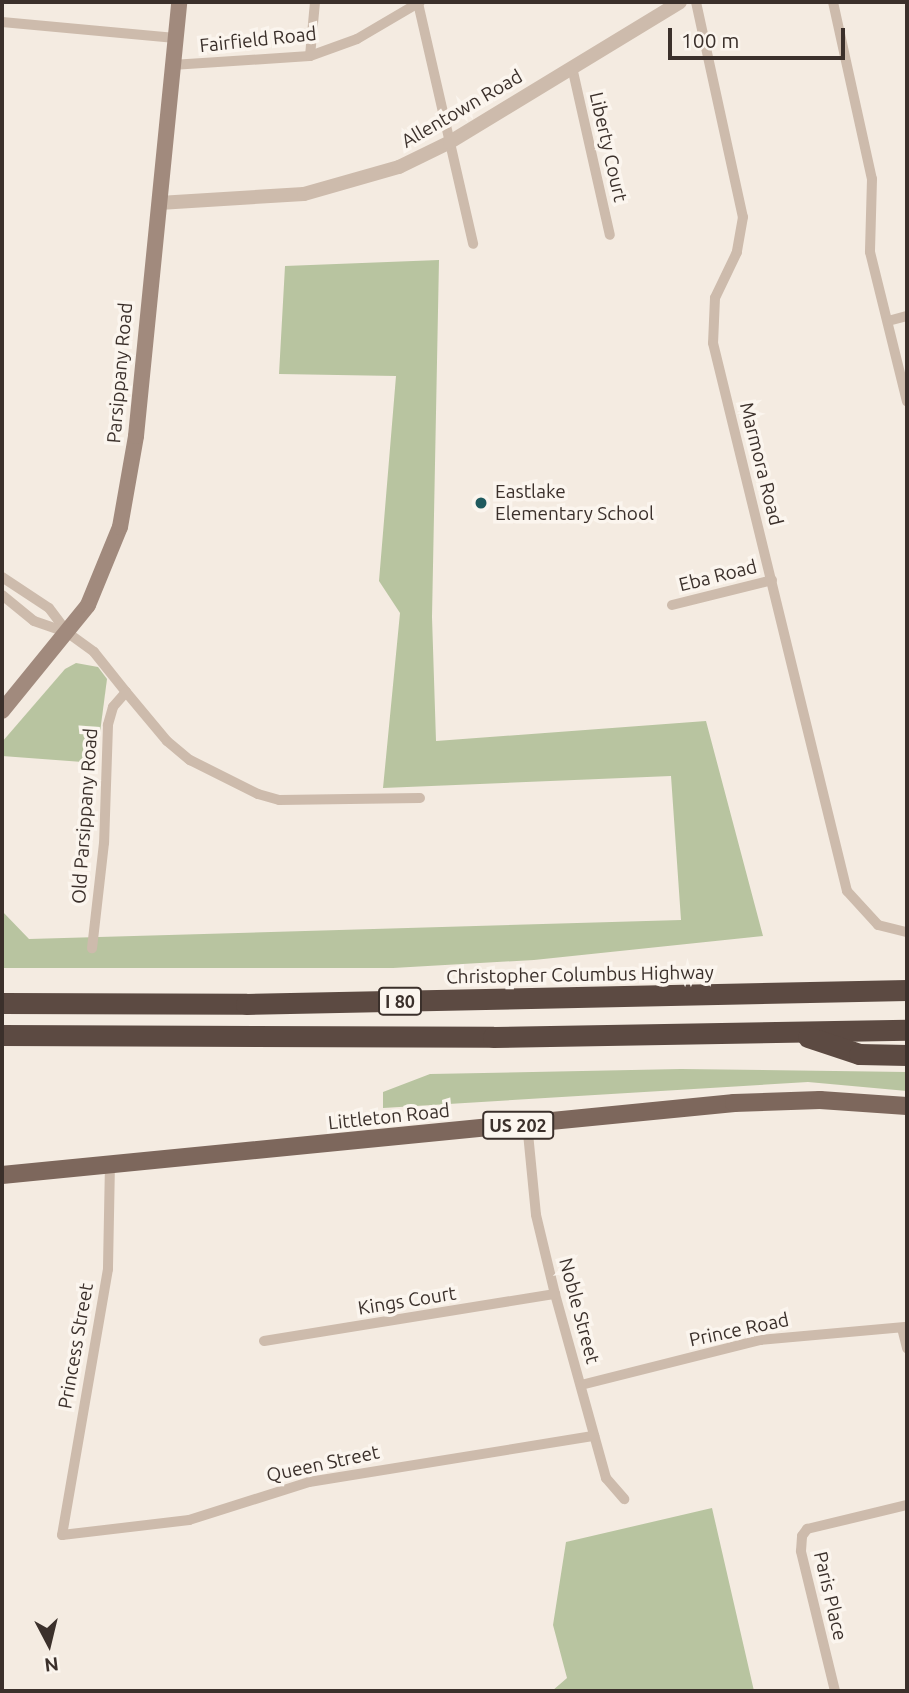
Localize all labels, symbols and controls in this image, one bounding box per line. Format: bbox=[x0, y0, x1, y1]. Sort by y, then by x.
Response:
scale bar bbox=[671, 14, 848, 58]
street label: Fairfield Road bbox=[198, 23, 318, 57]
text: 100 m bbox=[681, 28, 739, 52]
street label: Allentown Road bbox=[397, 65, 527, 153]
street label: Liberty Court bbox=[584, 90, 632, 204]
street label: Parsippany Road bbox=[102, 302, 138, 444]
street label: Marmora Road bbox=[735, 400, 787, 528]
place label: Eastlake Elementary School bbox=[495, 481, 654, 525]
marker: Eastlake Elementary School bbox=[473, 495, 489, 511]
street label: Eba Road bbox=[677, 555, 759, 597]
street label: Old Parsippany Road bbox=[67, 727, 103, 905]
street label: Christopher Columbus Highway bbox=[446, 961, 714, 989]
road number: I 80 bbox=[377, 986, 423, 1016]
street label: Littleton Road bbox=[327, 1099, 451, 1135]
road number: US 202 bbox=[481, 1110, 555, 1140]
street label: Noble Street bbox=[554, 1256, 604, 1366]
street label: Princess Street bbox=[54, 1281, 98, 1411]
street label: Kings Court bbox=[356, 1282, 458, 1320]
street label: Prince Road bbox=[687, 1308, 791, 1352]
street label: Queen Street bbox=[264, 1441, 382, 1487]
street label: Paris Place bbox=[809, 1549, 851, 1643]
north arrow bbox=[14, 1609, 84, 1679]
text: N bbox=[43, 1653, 60, 1677]

